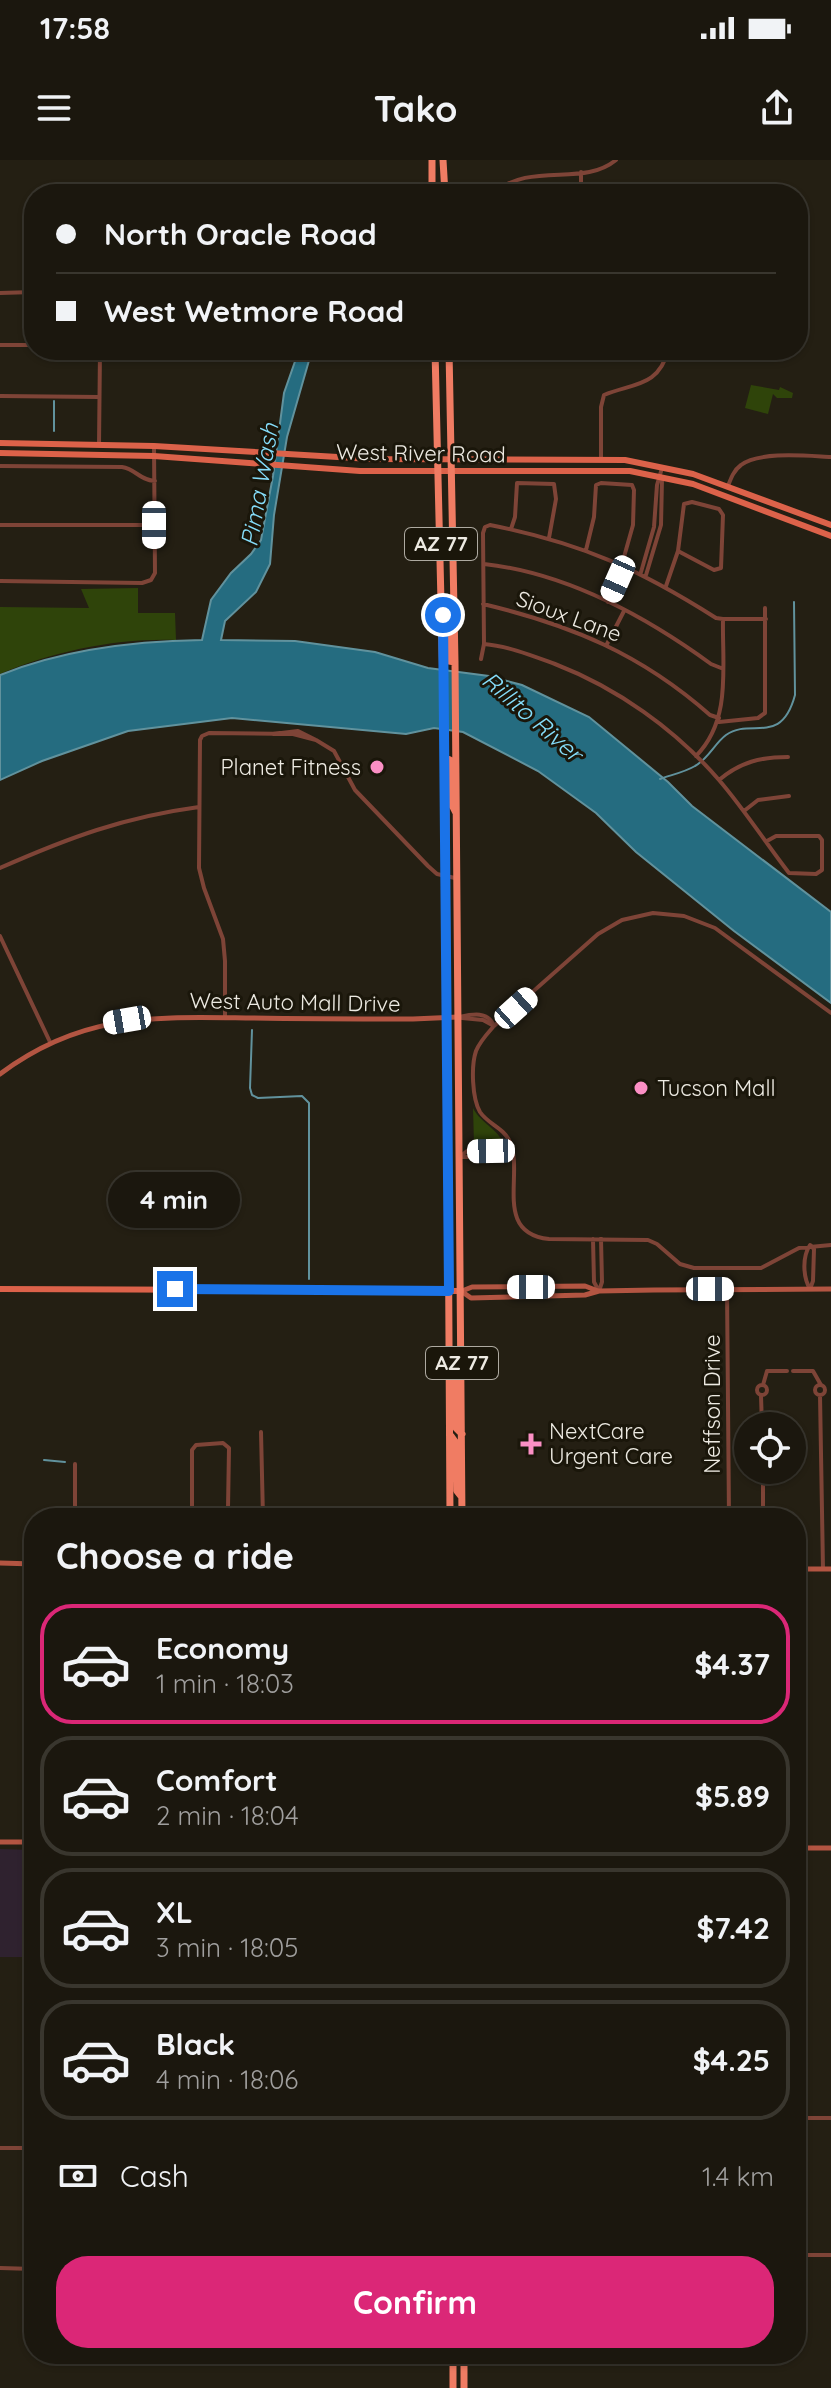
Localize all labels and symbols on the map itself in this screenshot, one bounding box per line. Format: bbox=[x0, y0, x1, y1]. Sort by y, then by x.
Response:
water label: Pima Wash bbox=[233, 420, 285, 549]
street label: West River Road bbox=[336, 438, 506, 468]
car bbox=[142, 501, 166, 549]
road number: AZ 77 bbox=[405, 528, 477, 560]
car bbox=[597, 552, 639, 606]
street label: Sioux Lane bbox=[513, 584, 625, 648]
route start bbox=[425, 597, 461, 633]
water label: Rillito River bbox=[476, 665, 591, 770]
place label: Planet Fitness bbox=[220, 753, 361, 781]
marker: Planet Fitness bbox=[368, 758, 386, 776]
car bbox=[490, 983, 542, 1033]
street label: West Auto Mall Drive bbox=[189, 986, 401, 1018]
car bbox=[101, 1004, 153, 1036]
place label: Tucson Mall bbox=[657, 1074, 776, 1102]
marker: Tucson Mall bbox=[632, 1079, 650, 1097]
car bbox=[467, 1139, 515, 1163]
callout: 4 min bbox=[109, 1173, 241, 1229]
route end bbox=[157, 1271, 193, 1307]
car bbox=[507, 1275, 555, 1299]
car bbox=[686, 1277, 734, 1301]
street label: Neffson Drive bbox=[698, 1334, 726, 1474]
road number: AZ 77 bbox=[426, 1347, 498, 1379]
place label: NextCare Urgent Care bbox=[549, 1417, 673, 1470]
marker: NextCare Urgent Care bbox=[520, 1433, 542, 1455]

